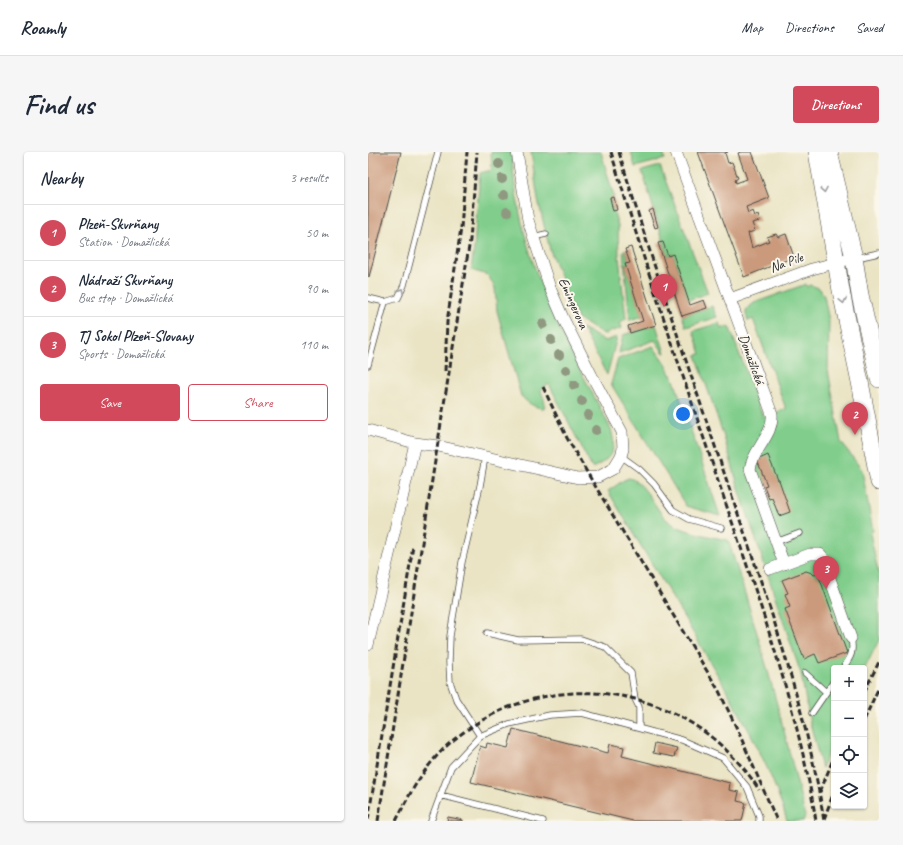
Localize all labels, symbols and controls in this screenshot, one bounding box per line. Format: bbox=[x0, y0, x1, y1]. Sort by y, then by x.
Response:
text: Roamly bbox=[20, 16, 66, 40]
text: Map bbox=[742, 19, 763, 36]
text: Directions bbox=[785, 19, 834, 36]
text: Saved bbox=[856, 19, 883, 36]
button: Directions bbox=[793, 86, 879, 123]
text: Find us bbox=[24, 87, 94, 122]
text: Nearby bbox=[40, 168, 83, 189]
text: 3 results bbox=[290, 170, 328, 186]
one-way arrow bbox=[819, 187, 827, 194]
text: Plzeň-Skvrňany bbox=[78, 215, 158, 234]
text: 1 bbox=[50, 225, 56, 241]
text: 50 m bbox=[306, 225, 328, 241]
text: Station · Domažlická bbox=[78, 234, 169, 250]
street label: Na Pile bbox=[767, 248, 806, 276]
text: Nádraží Skvrňany bbox=[78, 271, 172, 290]
pin: 1 bbox=[651, 274, 677, 307]
street label: Emingerova bbox=[555, 275, 593, 332]
text: 2 bbox=[50, 281, 56, 297]
text: 90 m bbox=[306, 281, 328, 297]
one-way arrow bbox=[397, 288, 404, 295]
text: Bus stop · Domažlická bbox=[78, 290, 173, 306]
one-way arrow bbox=[838, 298, 847, 304]
text: TJ Sokol Plzeň-Slovany bbox=[78, 327, 193, 346]
street label: Domažlická bbox=[735, 332, 769, 388]
text: 3 bbox=[50, 337, 56, 353]
text: 110 m bbox=[300, 337, 328, 353]
text: Sports · Domažlická bbox=[78, 346, 164, 362]
button: Save bbox=[40, 384, 180, 421]
button: Share bbox=[188, 384, 328, 421]
pin: 2 bbox=[842, 402, 868, 435]
your location bbox=[673, 404, 693, 424]
pin: 3 bbox=[813, 556, 839, 589]
map controls bbox=[831, 665, 867, 809]
button: + bbox=[831, 665, 867, 701]
button: − bbox=[831, 701, 867, 737]
button: locate bbox=[831, 737, 867, 773]
button: layers bbox=[831, 773, 867, 809]

